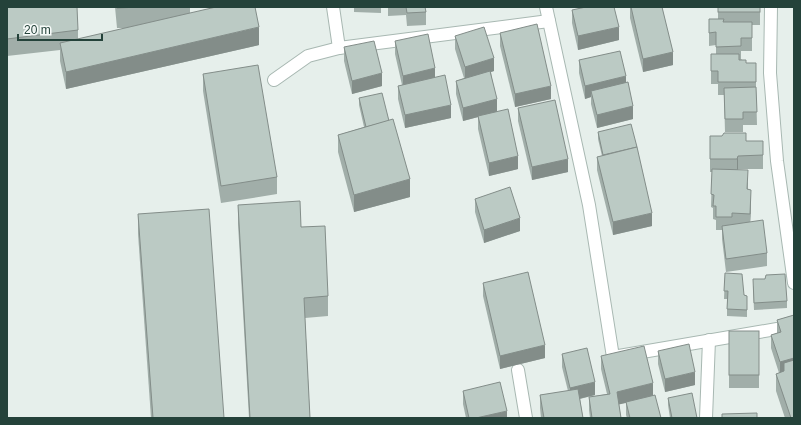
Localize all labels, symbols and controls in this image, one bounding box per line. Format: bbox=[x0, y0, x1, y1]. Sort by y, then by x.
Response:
scale bar bbox=[18, 16, 102, 42]
text: 20 m bbox=[24, 23, 51, 37]

